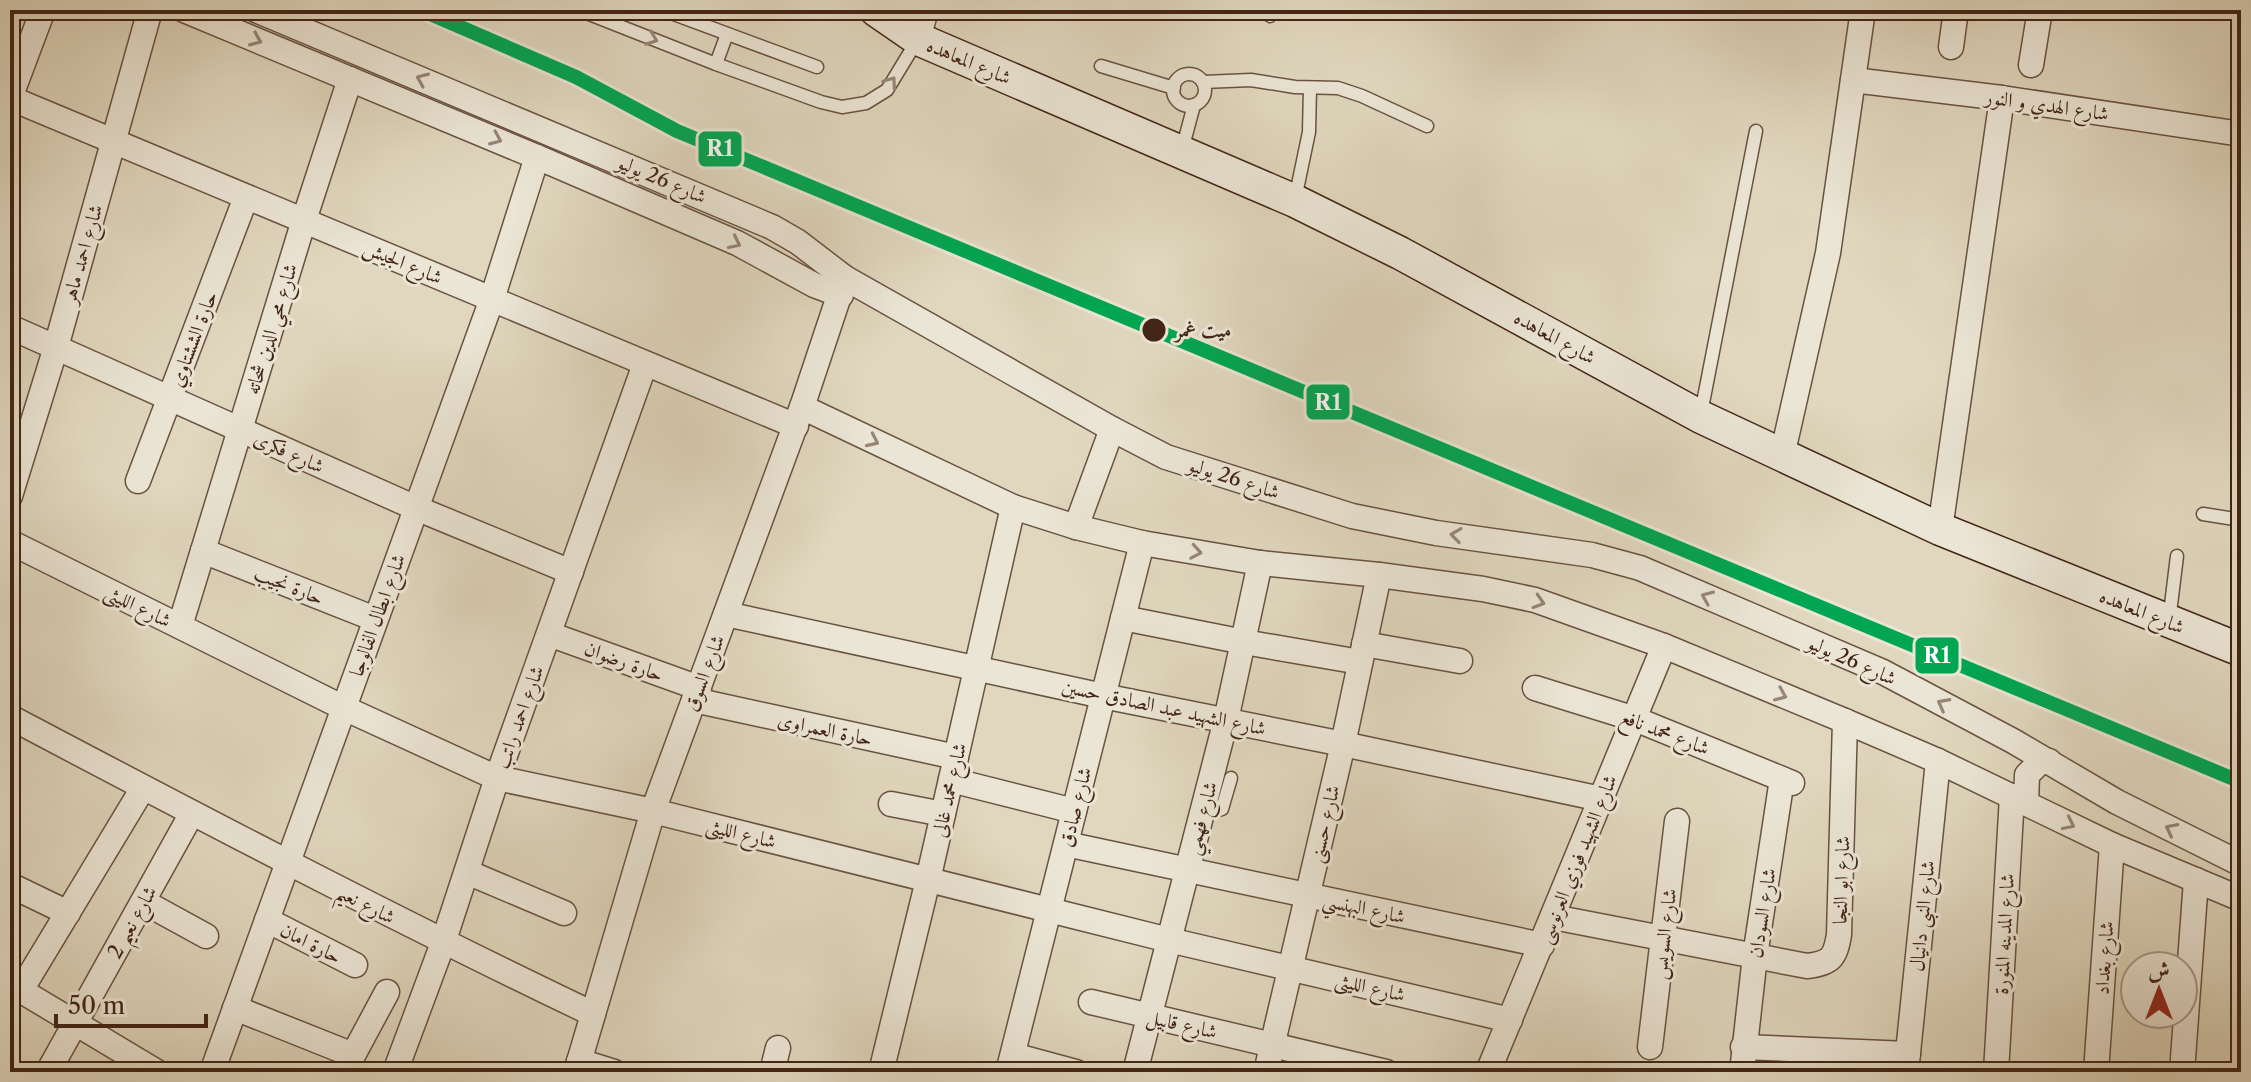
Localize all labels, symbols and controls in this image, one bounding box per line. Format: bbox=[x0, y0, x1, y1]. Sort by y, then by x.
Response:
one-way arrow bbox=[644, 29, 658, 45]
one-way arrow bbox=[248, 30, 262, 47]
street label: شارع المعاهده bbox=[921, 33, 1015, 95]
one-way arrow bbox=[415, 73, 430, 89]
one-way arrow bbox=[881, 76, 896, 90]
street label: شارع الهدي و النور bbox=[1981, 84, 2110, 131]
one-way arrow bbox=[488, 130, 502, 146]
line badge: R1 bbox=[697, 130, 743, 168]
text: R1 bbox=[706, 135, 734, 162]
street label: شارع 26 يوليو bbox=[610, 149, 710, 214]
street label: شارع احمد ماهر bbox=[56, 202, 113, 310]
one-way arrow bbox=[726, 233, 741, 248]
street label: شارع الجيش bbox=[358, 235, 446, 295]
street label: شارع محي الدين شحاته bbox=[240, 261, 309, 399]
street label: حارة الششتاوي bbox=[164, 288, 226, 392]
street label: شارع المعاهده bbox=[1507, 305, 1600, 374]
marker: ميت غمر bbox=[1140, 316, 1168, 344]
place label: ميت غمر bbox=[1173, 318, 1231, 343]
line badge: R1 bbox=[1305, 383, 1351, 421]
text: R1 bbox=[1314, 389, 1342, 416]
street label: شارع فكرى bbox=[248, 426, 328, 484]
one-way arrow bbox=[865, 431, 879, 447]
street label: شارع 26 يوليو bbox=[1182, 451, 1283, 510]
one-way arrow bbox=[1449, 527, 1463, 544]
one-way arrow bbox=[1190, 542, 1203, 559]
street label: شارع ابطال الفالوجا bbox=[344, 551, 416, 681]
street label: حارة نجيب bbox=[250, 560, 327, 612]
street label: شارع الليثى bbox=[98, 580, 175, 638]
street label: شارع المعاهده bbox=[2094, 583, 2188, 644]
one-way arrow bbox=[1701, 590, 1715, 606]
one-way arrow bbox=[1531, 593, 1545, 609]
street label: شارع 26 يوليو bbox=[1800, 629, 1900, 696]
street label: شارع السوق bbox=[678, 631, 735, 717]
street label: حارة رضوان bbox=[581, 636, 667, 687]
line badge: R1 bbox=[1914, 636, 1960, 675]
text: R1 bbox=[1923, 642, 1951, 669]
street label: شارع احمد راتب bbox=[489, 662, 554, 774]
street label: شارع الشهيد عبد الصادق حسين bbox=[1058, 674, 1268, 746]
one-way arrow bbox=[1773, 685, 1787, 701]
one-way arrow bbox=[1937, 699, 1952, 714]
street label: شارع محمد نافع bbox=[1615, 704, 1713, 766]
street label: حارة العمراوى bbox=[775, 707, 875, 752]
street label: شارع محمد غالى bbox=[926, 740, 977, 841]
street label: شارع صادق bbox=[1054, 765, 1102, 851]
street label: شارع الشهيد فوزي العرنوسى bbox=[1532, 771, 1627, 949]
street label: شارع فهمي bbox=[1180, 779, 1229, 859]
street label: شارع حسنى bbox=[1303, 783, 1350, 867]
street label: شارع الليثى bbox=[702, 813, 779, 859]
one-way arrow bbox=[2061, 814, 2076, 830]
one-way arrow bbox=[2165, 824, 2180, 839]
street label: شارع ابو النجا bbox=[1827, 835, 1861, 925]
street label: شارع النبى دانيال bbox=[1904, 859, 1946, 973]
street label: شارع السودان bbox=[1743, 866, 1787, 961]
street label: شارع المدينه المنورة bbox=[1989, 873, 2025, 996]
street label: شارع نعيم bbox=[329, 879, 399, 936]
street label: شارع نعيم 2 bbox=[102, 882, 169, 966]
street label: شارع السويس bbox=[1647, 887, 1687, 982]
street label: شارع البهنسي bbox=[1319, 888, 1408, 935]
street label: حارة امان bbox=[276, 917, 346, 969]
street label: شارع بغداد bbox=[2089, 920, 2125, 996]
north arrow bbox=[2119, 950, 2199, 1030]
text: ش bbox=[2148, 957, 2170, 984]
street label: شارع الليثى bbox=[1331, 967, 1407, 1013]
scale bar bbox=[56, 978, 206, 1028]
text: 50 m bbox=[68, 991, 125, 1020]
street label: شارع قابيل bbox=[1143, 1004, 1220, 1050]

